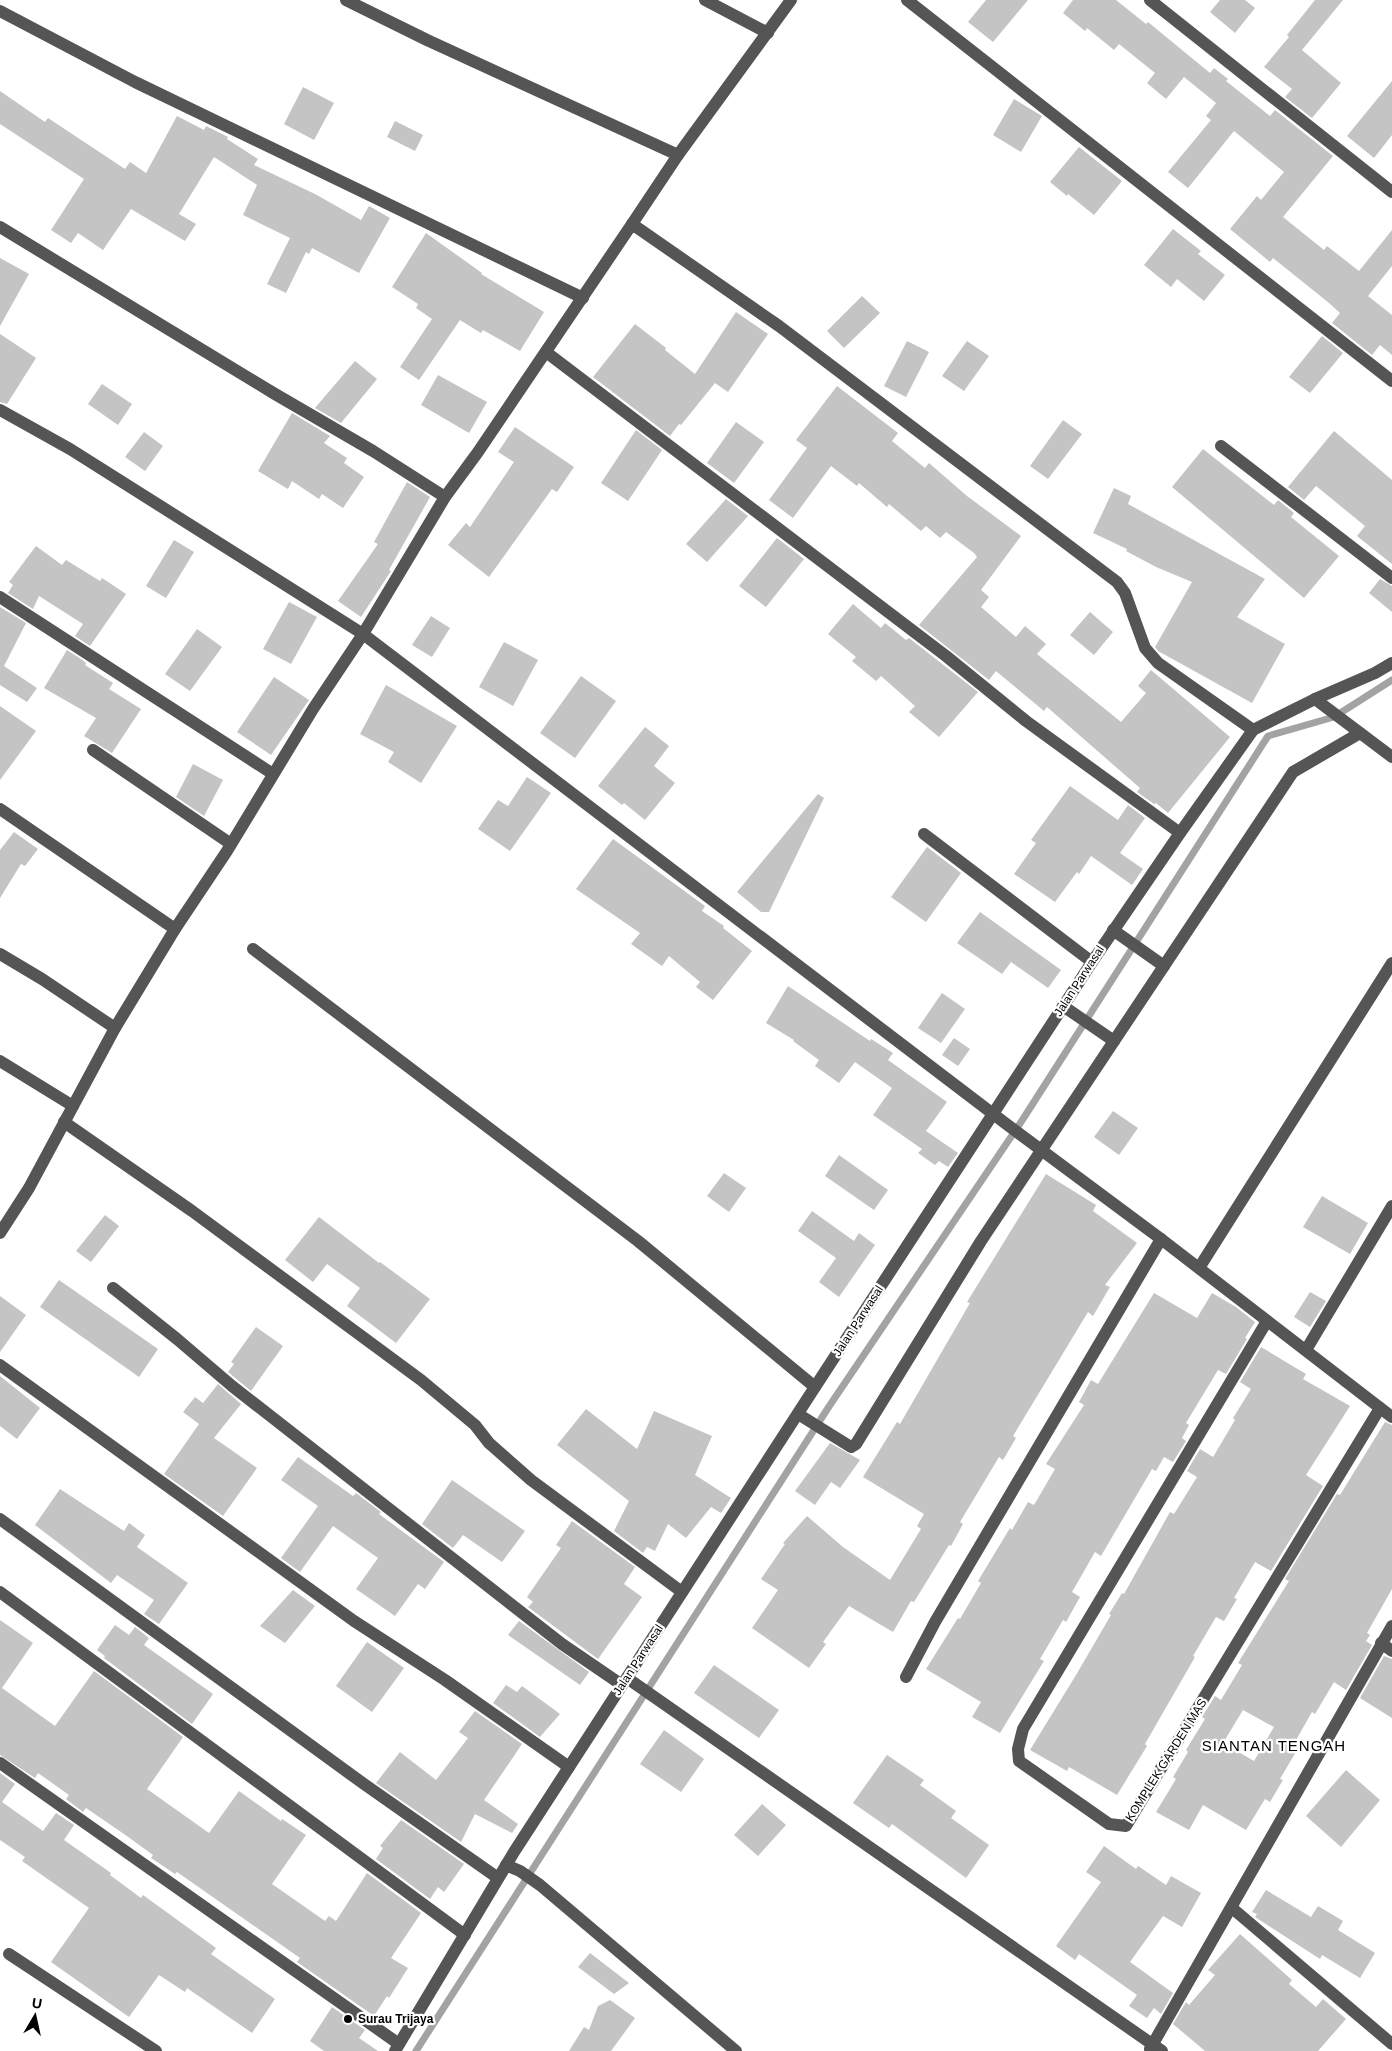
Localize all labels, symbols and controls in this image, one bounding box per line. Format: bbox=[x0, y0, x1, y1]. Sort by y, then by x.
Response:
street label: Jalan Parwasal bbox=[1051, 943, 1107, 1019]
street label: Jalan Parwasal bbox=[830, 1283, 886, 1359]
street label: Jalan Parwasal bbox=[610, 1622, 666, 1698]
street label: KOMPLEK GARDEN MAS bbox=[1122, 1696, 1210, 1824]
district label: SIANTAN TENGAH bbox=[1202, 1737, 1346, 1754]
north arrow bbox=[10, 1991, 60, 2041]
text: U bbox=[31, 1994, 43, 2012]
place label: Surau Trijaya bbox=[358, 2012, 434, 2026]
marker: Surau Trijaya bbox=[342, 2013, 354, 2025]

